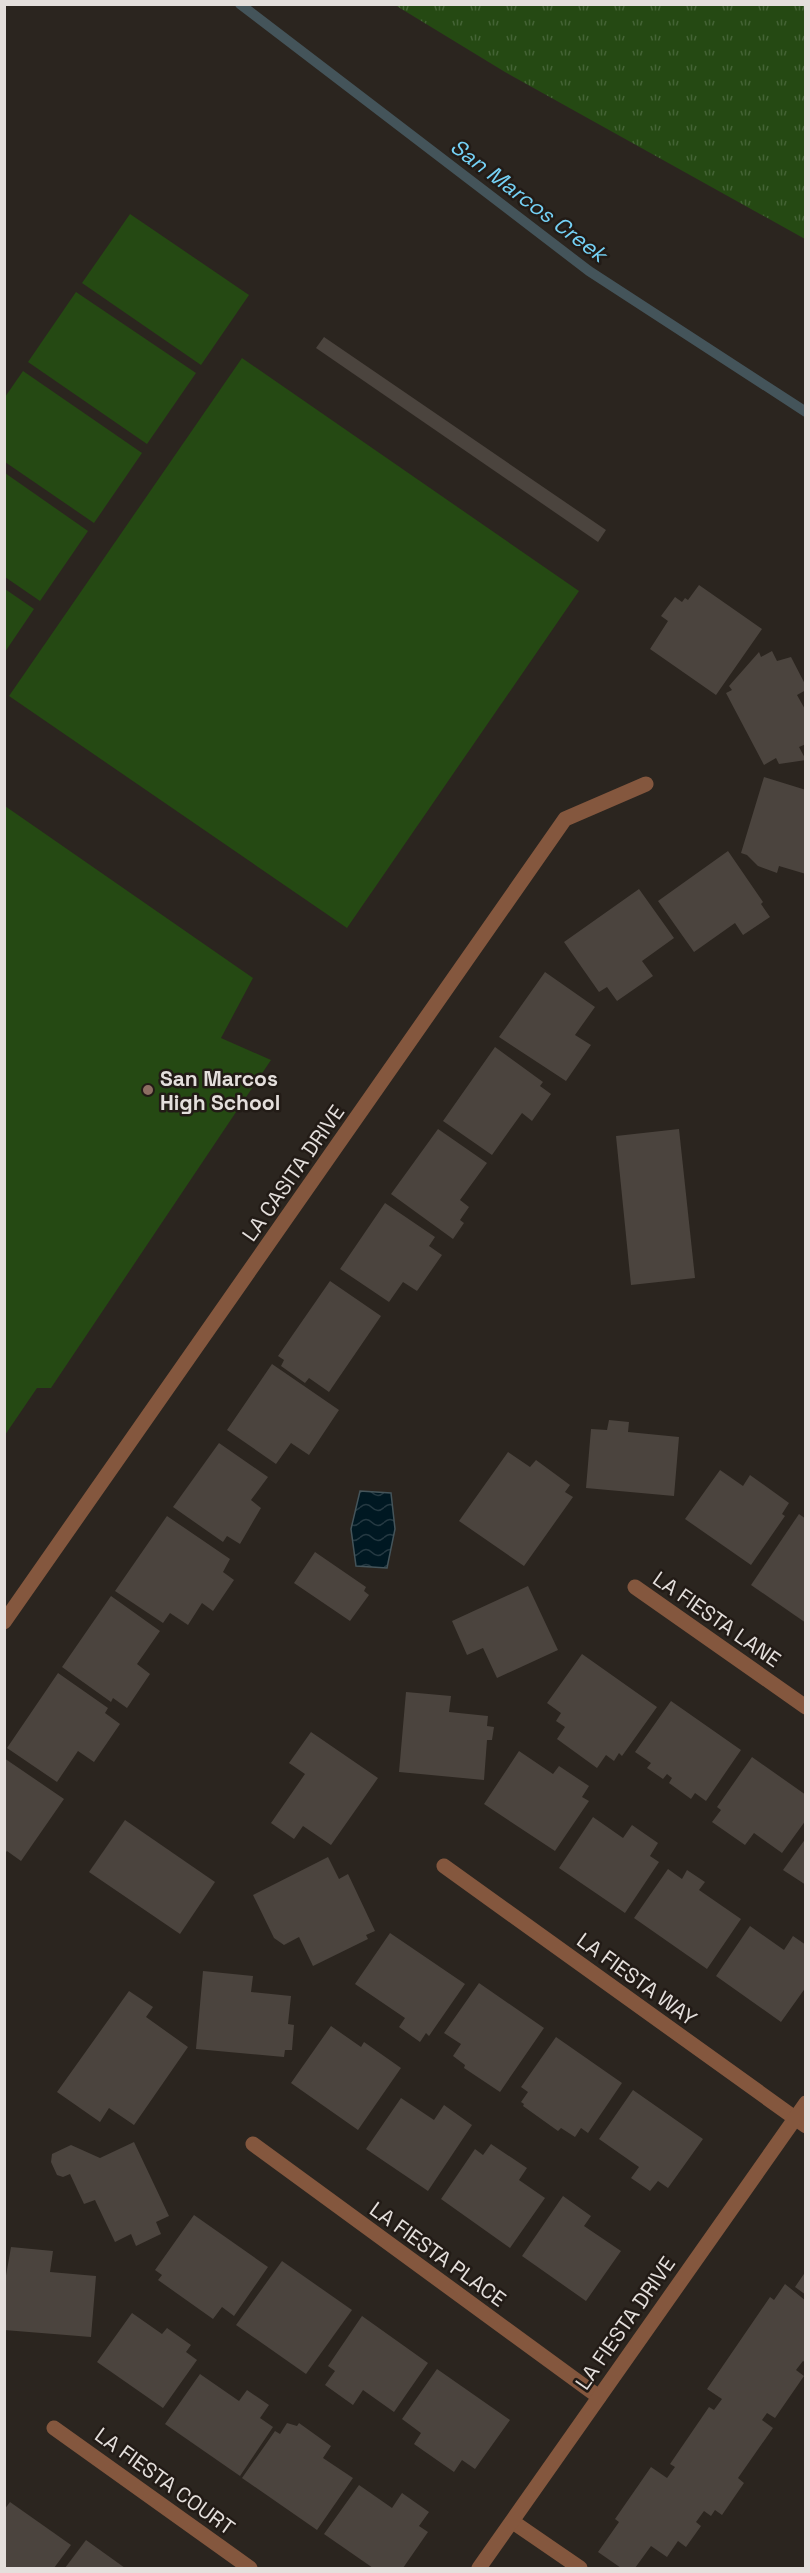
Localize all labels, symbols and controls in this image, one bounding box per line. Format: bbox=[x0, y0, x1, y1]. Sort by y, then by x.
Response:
water label: San Marcos Creek bbox=[445, 132, 615, 269]
place label: San Marcos High School bbox=[160, 1065, 280, 1116]
marker: San Marcos High School bbox=[141, 1083, 155, 1097]
street label: LA CASITA DRIVE bbox=[236, 1099, 350, 1247]
street label: LA FIESTA LANE bbox=[648, 1565, 786, 1673]
street label: LA FIESTA WAY bbox=[572, 1926, 702, 2032]
street label: LA FIESTA PLACE bbox=[365, 2195, 511, 2313]
street label: LA FIESTA DRIVE bbox=[569, 2251, 681, 2395]
street label: LA FIESTA COURT bbox=[90, 2421, 240, 2541]

